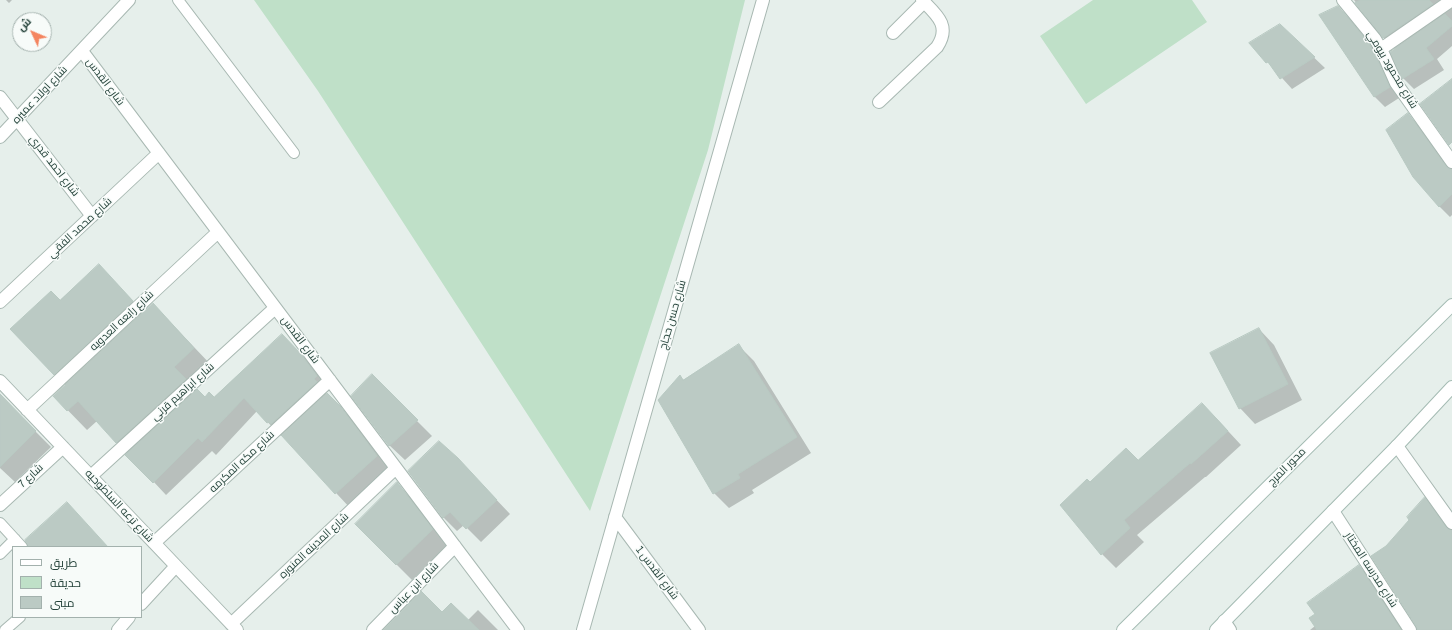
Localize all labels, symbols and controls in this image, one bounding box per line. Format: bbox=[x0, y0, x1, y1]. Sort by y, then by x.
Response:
north arrow bbox=[12, 12, 52, 52]
text: ش bbox=[14, 14, 34, 34]
street label: شارع محمود بيومي bbox=[1364, 29, 1420, 111]
street label: شارع القدس bbox=[83, 56, 127, 108]
street label: شارع اولاد عميره bbox=[10, 63, 70, 127]
street label: شارع احمد قدري bbox=[26, 133, 82, 199]
street label: شارع محمد الفقي bbox=[45, 195, 115, 261]
street label: شارع حسن حجاج bbox=[657, 279, 689, 351]
street label: شارع رابعه العدويه bbox=[87, 288, 157, 354]
street label: شارع القدس bbox=[278, 314, 322, 366]
street label: شارع ابراهيم قرني bbox=[149, 360, 217, 424]
street label: شارع مكه المكرمه bbox=[207, 428, 277, 496]
street label: محور المرج bbox=[1265, 445, 1309, 489]
street label: شارع 7 bbox=[16, 461, 46, 491]
street label: شارع ترعه السلطوحيه bbox=[82, 467, 156, 545]
street label: شارع المدينه المنوره bbox=[276, 510, 352, 582]
street label: شارع مدرسه المختار bbox=[1342, 530, 1400, 610]
street label: شارع القدس 1 bbox=[633, 544, 681, 602]
legend bbox=[12, 546, 142, 618]
text: طريق bbox=[50, 555, 77, 571]
street label: شارع ابن عباس bbox=[386, 560, 442, 616]
text: حديقة bbox=[50, 575, 81, 591]
text: مبنى bbox=[50, 595, 75, 611]

